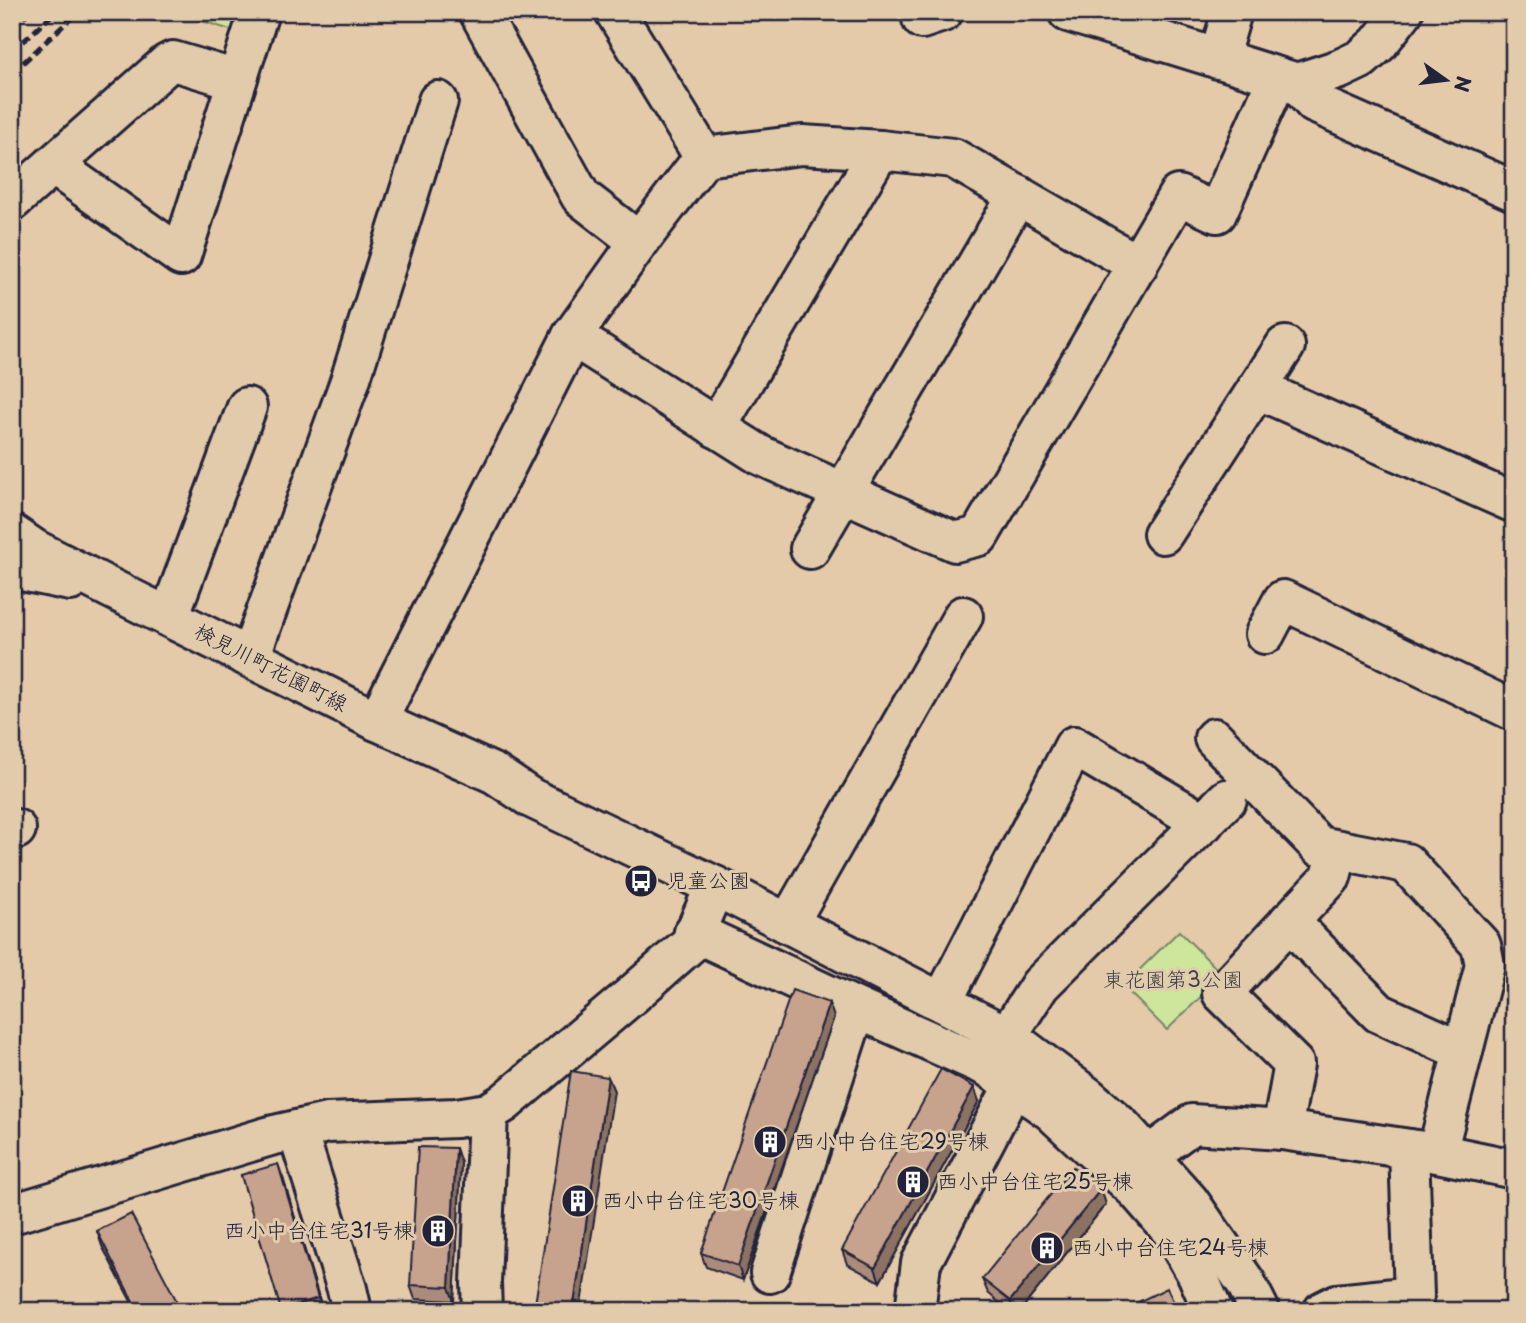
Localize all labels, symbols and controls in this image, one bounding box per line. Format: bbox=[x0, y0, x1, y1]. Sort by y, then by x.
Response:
north arrow bbox=[1410, 46, 1480, 116]
text: N bbox=[1448, 74, 1479, 95]
street label: 検見川町花園町線 bbox=[190, 614, 354, 719]
bus stop icon: 児童公園 bbox=[622, 862, 660, 900]
place label: 児童公園 bbox=[666, 863, 750, 895]
park label: 東花園第3公園 bbox=[1103, 962, 1243, 994]
building icon: 西小中台住宅29号棟 bbox=[751, 1123, 789, 1161]
place label: 西小中台住宅29号棟 bbox=[794, 1124, 989, 1156]
building icon: 西小中台住宅25号棟 bbox=[894, 1163, 932, 1201]
place label: 西小中台住宅25号棟 bbox=[937, 1164, 1133, 1196]
building icon: 西小中台住宅30号棟 bbox=[559, 1182, 597, 1220]
place label: 西小中台住宅30号棟 bbox=[602, 1183, 799, 1215]
building icon: 西小中台住宅31号棟 bbox=[419, 1212, 457, 1250]
place label: 西小中台住宅31号棟 bbox=[224, 1213, 414, 1245]
building icon: 西小中台住宅24号棟 bbox=[1028, 1229, 1066, 1267]
place label: 西小中台住宅24号棟 bbox=[1072, 1230, 1268, 1262]

